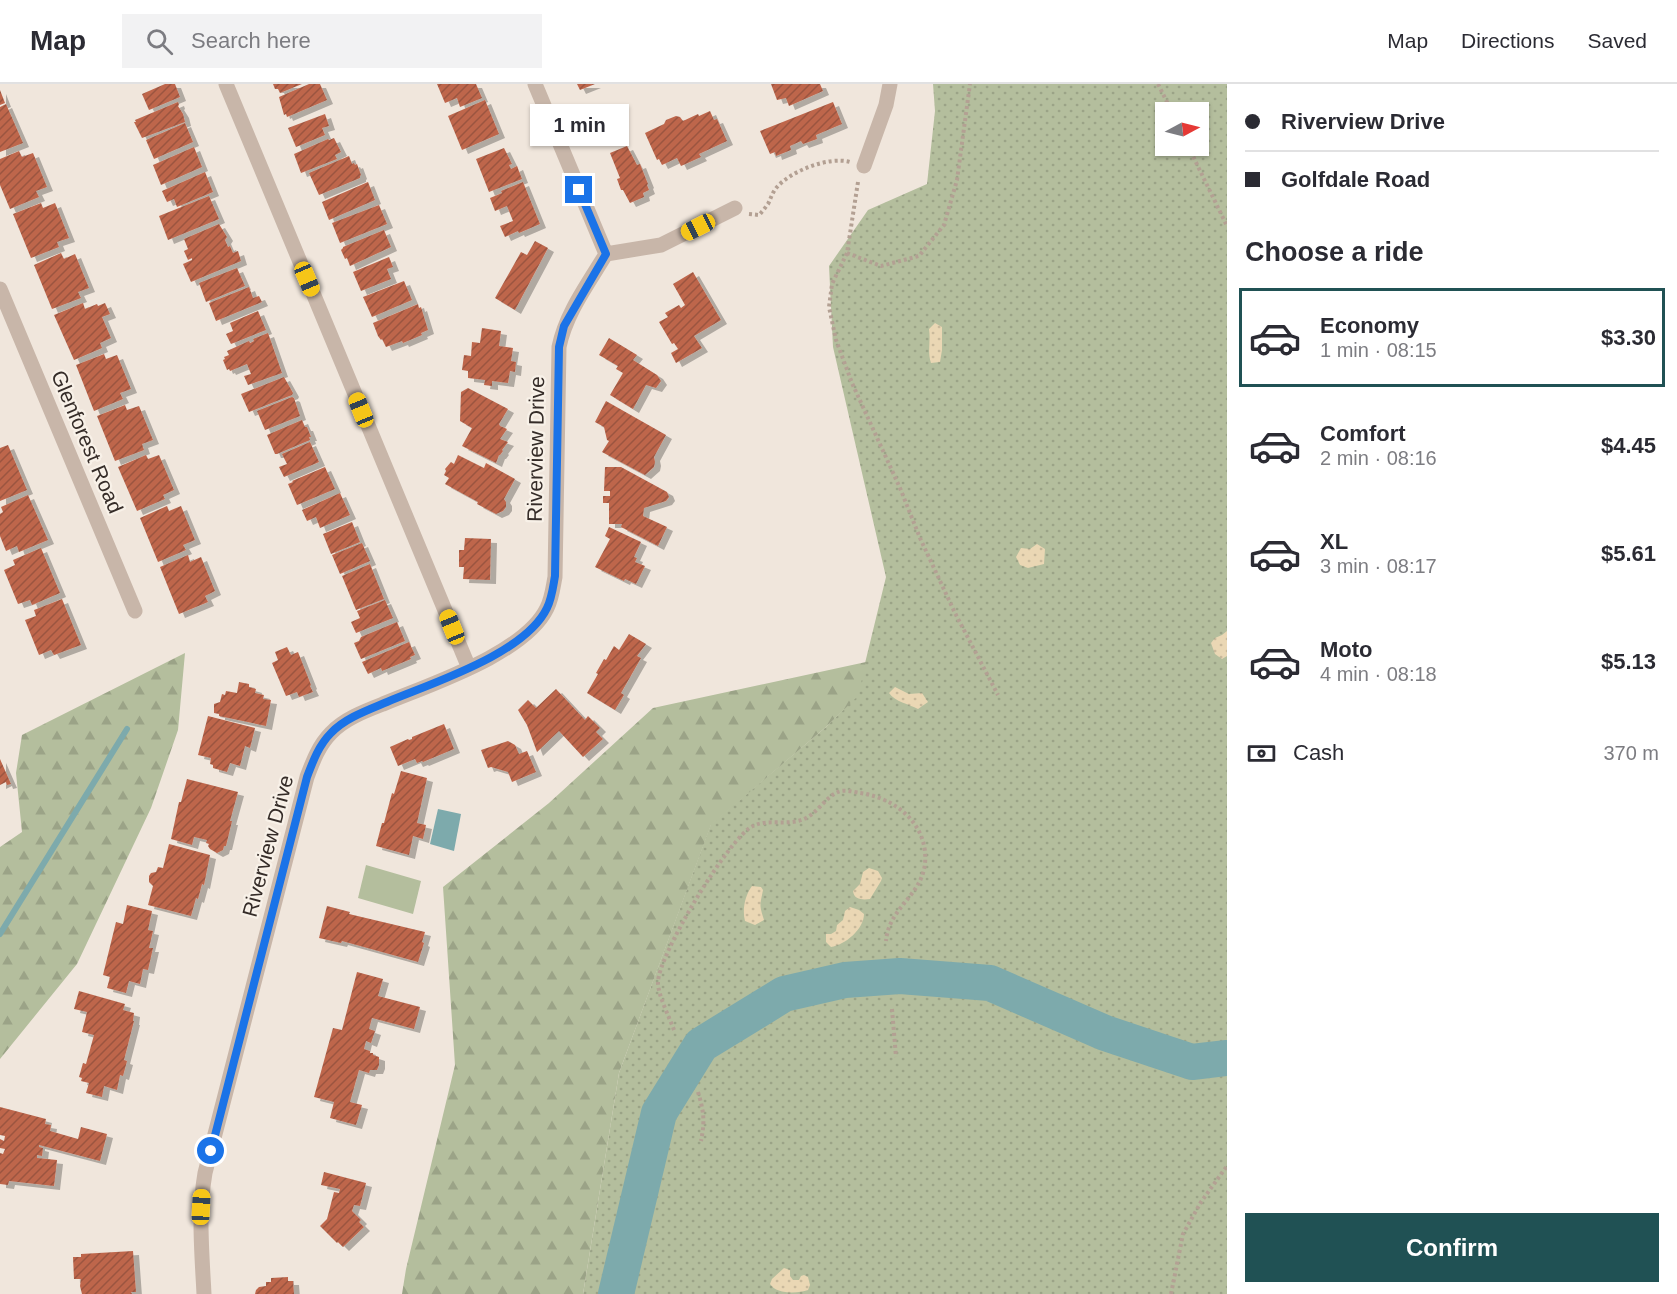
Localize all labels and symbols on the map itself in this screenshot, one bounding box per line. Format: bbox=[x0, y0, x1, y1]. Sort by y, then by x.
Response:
north arrow bbox=[1155, 102, 1209, 156]
callout: 1 min bbox=[530, 103, 628, 145]
route end bbox=[565, 176, 592, 203]
car bbox=[678, 211, 718, 243]
car bbox=[292, 259, 322, 299]
street label: Glenforest Road bbox=[47, 367, 128, 517]
street label: Riverview Drive bbox=[523, 376, 548, 522]
car bbox=[346, 390, 376, 430]
car bbox=[437, 607, 467, 647]
street label: Riverview Drive bbox=[238, 772, 298, 919]
route start bbox=[197, 1137, 224, 1164]
car bbox=[191, 1189, 211, 1225]

